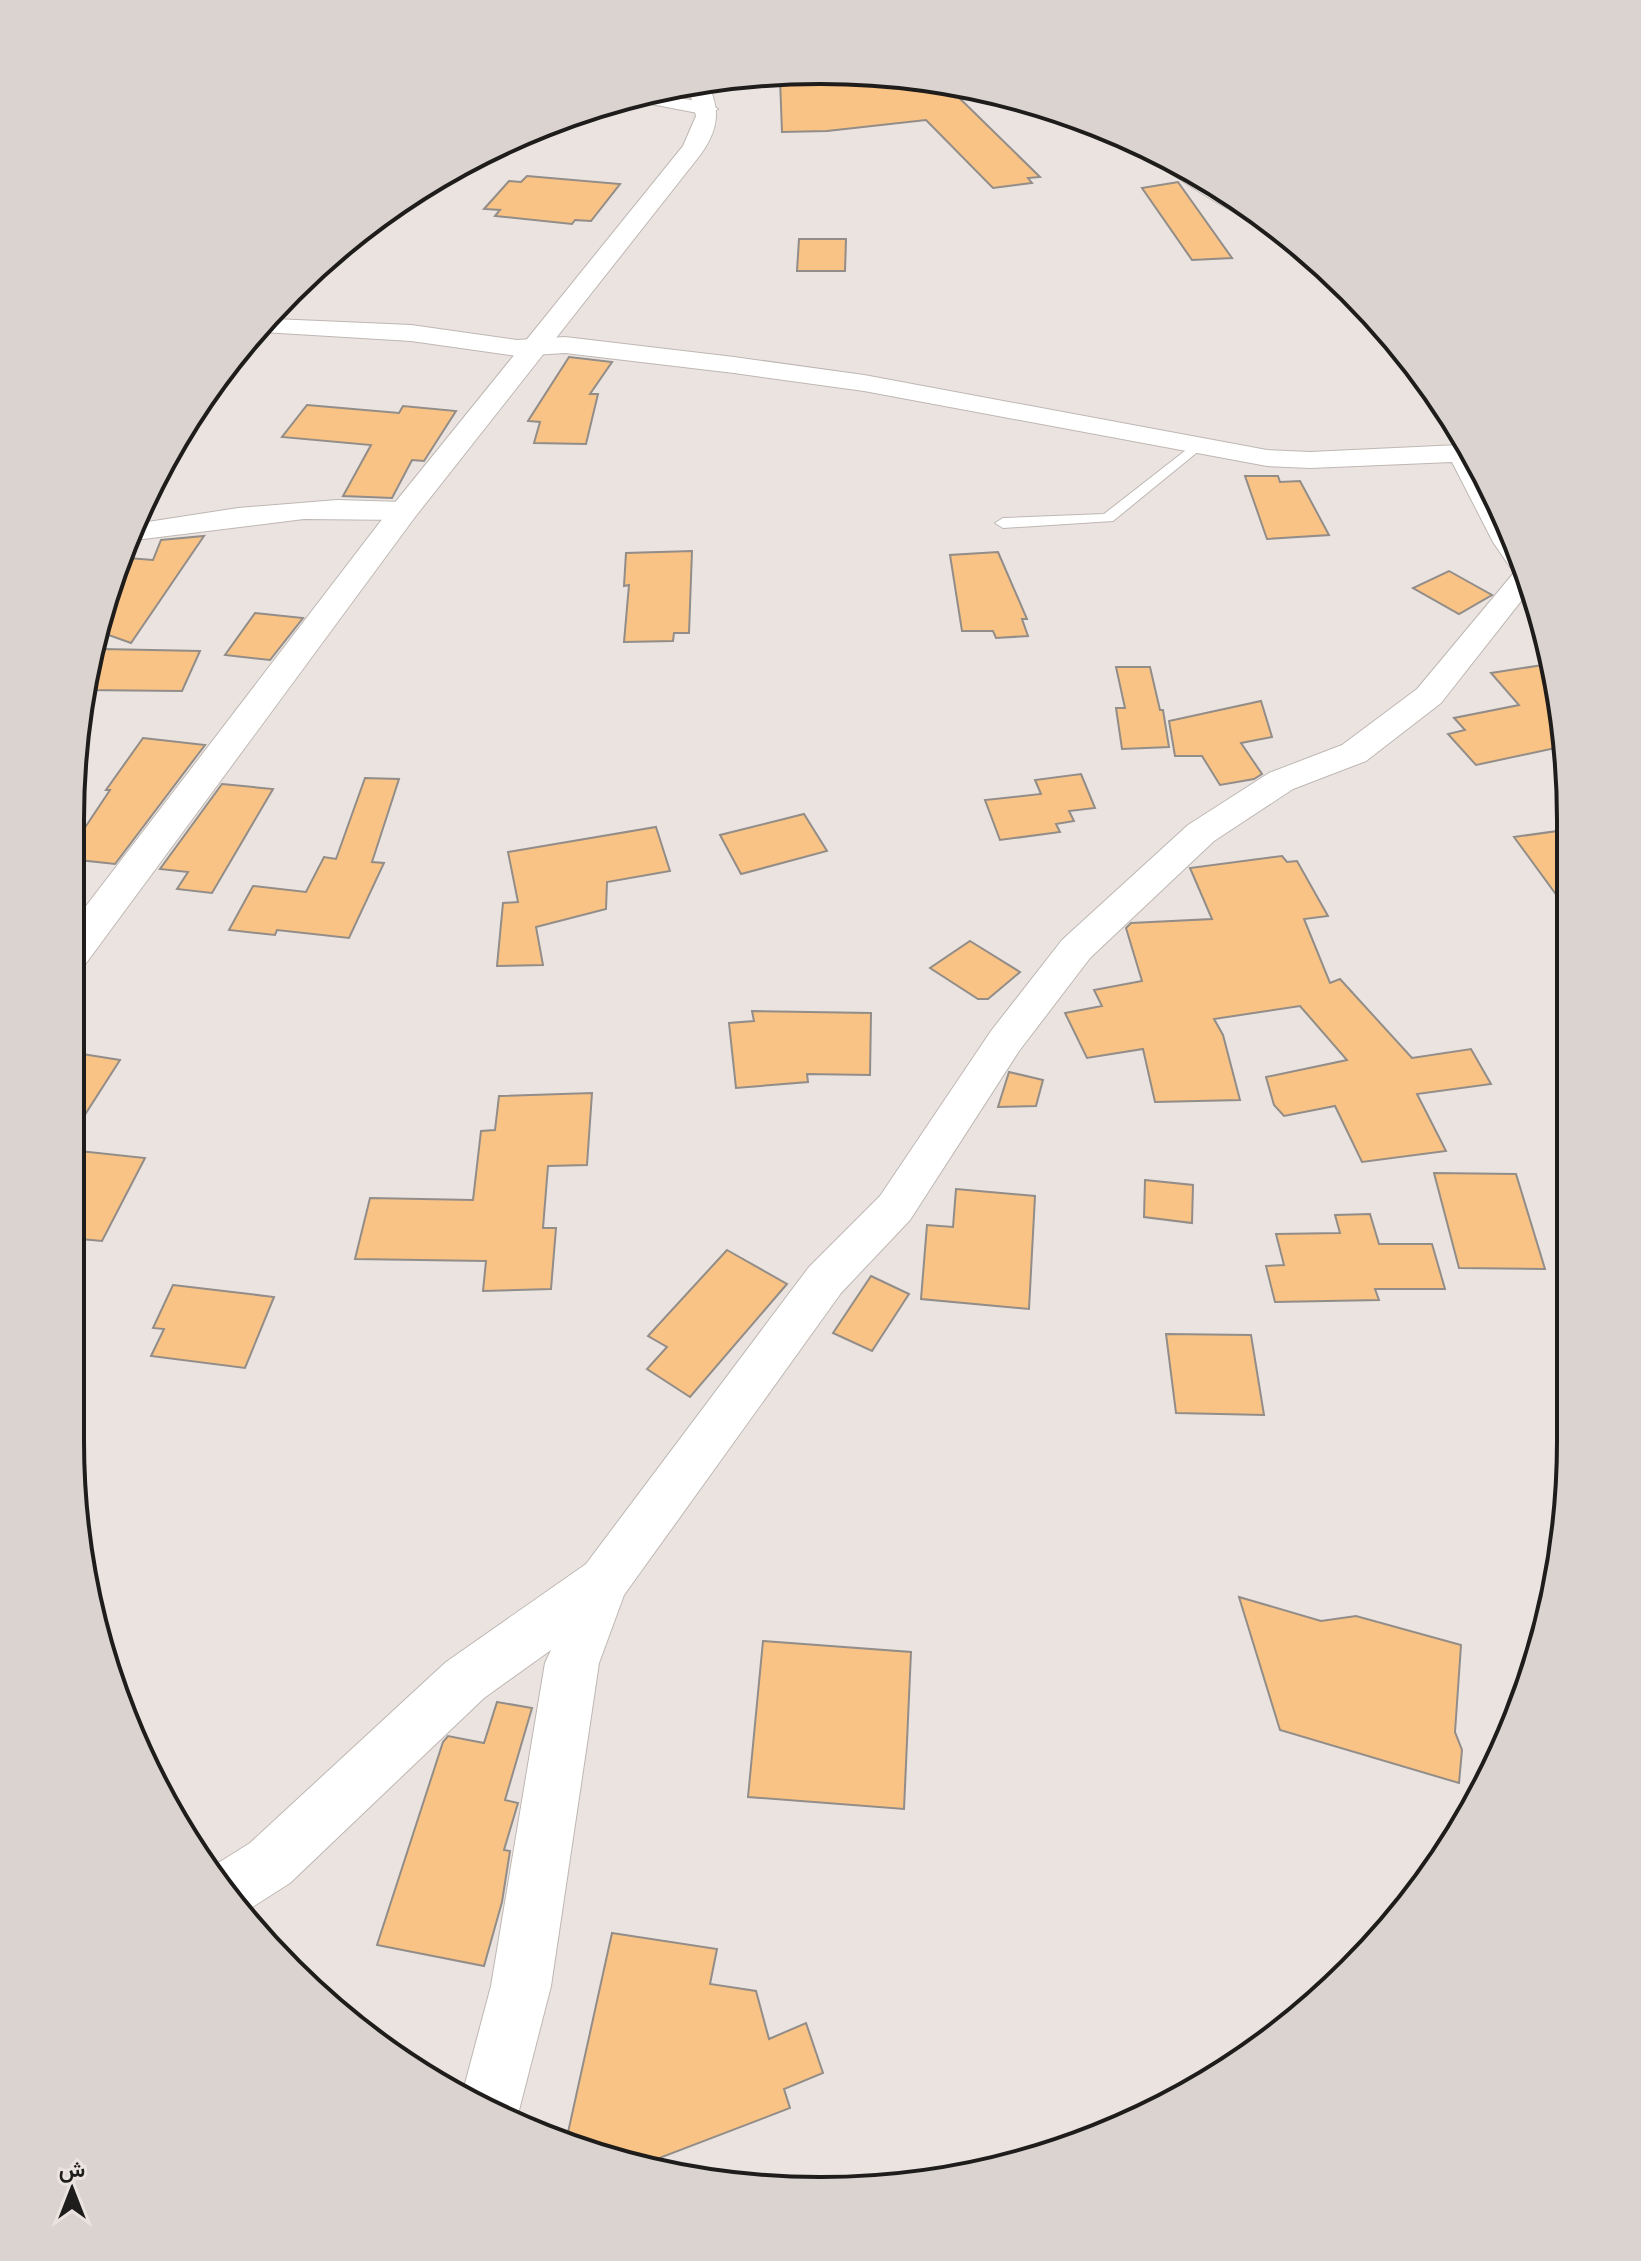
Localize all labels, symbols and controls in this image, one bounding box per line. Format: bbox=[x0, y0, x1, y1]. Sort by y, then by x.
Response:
north arrow bbox=[32, 2149, 112, 2229]
text: ش bbox=[59, 2156, 85, 2183]

